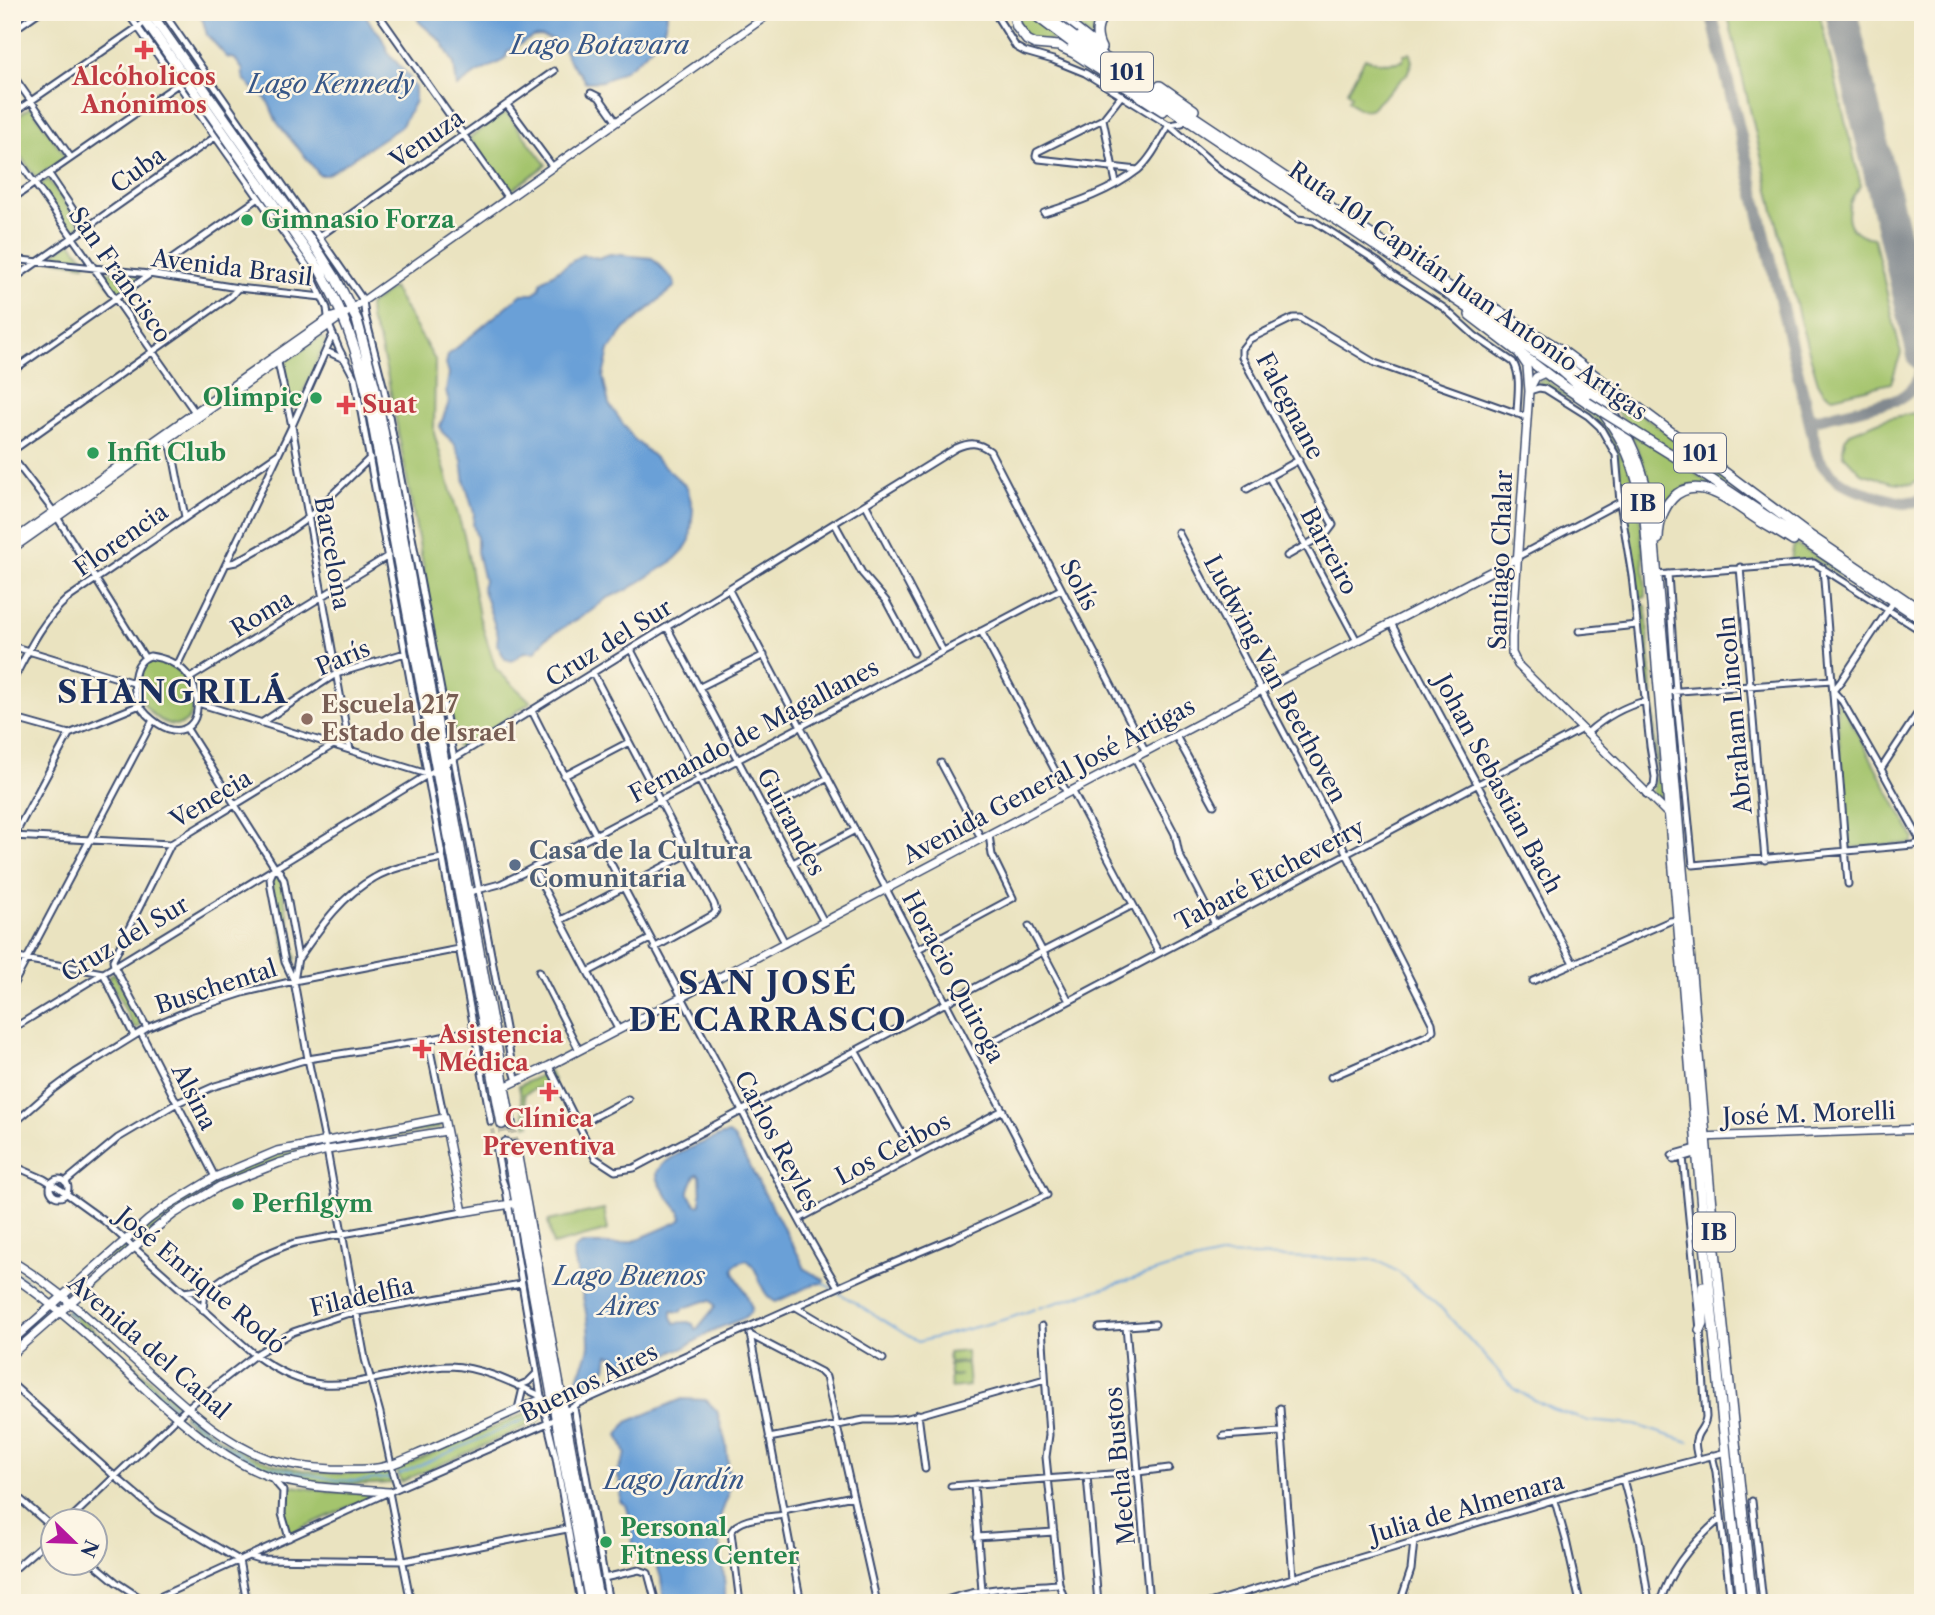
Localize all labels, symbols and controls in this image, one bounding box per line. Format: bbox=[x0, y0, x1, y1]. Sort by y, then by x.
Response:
water label: Lago Botavara bbox=[508, 29, 690, 61]
marker: Alcóholicos Anónimos bbox=[134, 40, 154, 60]
road number: 101 bbox=[1101, 53, 1153, 92]
place label: Alcóholicos Anónimos bbox=[71, 62, 216, 119]
water label: Lago Kennedy bbox=[246, 68, 414, 100]
street label: Venuza bbox=[383, 103, 469, 175]
street label: Cuba bbox=[105, 140, 171, 199]
street label: Ruta 101 Capitán Juan Antonio Artigas bbox=[1283, 155, 1653, 426]
street label: San Francisco bbox=[63, 201, 178, 348]
place label: Gimnasio Forza bbox=[261, 205, 456, 234]
marker: Gimnasio Forza bbox=[239, 212, 255, 228]
street label: Avenida Brasil bbox=[149, 243, 314, 292]
street label: Falegnane bbox=[1250, 347, 1331, 464]
place label: Olimpic bbox=[203, 383, 302, 412]
marker: Olimpic bbox=[308, 390, 324, 406]
place label: Suat bbox=[362, 390, 417, 419]
marker: Suat bbox=[336, 395, 356, 415]
road number: 101 bbox=[1674, 433, 1726, 472]
place label: Infit Club bbox=[107, 438, 226, 467]
marker: Infit Club bbox=[85, 445, 101, 461]
street label: Santiago Chalar bbox=[1483, 469, 1518, 651]
road number: IB bbox=[1622, 484, 1664, 523]
street label: Barcelona bbox=[308, 494, 357, 612]
street label: Florencia bbox=[68, 496, 174, 583]
street label: Barreiro bbox=[1294, 502, 1364, 599]
street label: Ludwing Van Beethoven bbox=[1198, 550, 1353, 808]
street label: Solís bbox=[1054, 554, 1105, 615]
street label: Roma bbox=[226, 584, 298, 643]
street label: Cruz del Sur bbox=[540, 592, 677, 693]
street label: Abraham Lincoln bbox=[1711, 615, 1758, 816]
street label: París bbox=[311, 633, 374, 682]
street label: Fernando de Magallanes bbox=[624, 652, 884, 809]
street label: Johan Sebastian Bach bbox=[1426, 666, 1569, 898]
district label: SHANGRILÁ bbox=[57, 672, 289, 711]
place label: Escuela 217 Estado de Israel bbox=[321, 690, 516, 747]
street label: Avenida General José Artigas bbox=[897, 691, 1200, 871]
marker: Escuela 217 Estado de Israel bbox=[299, 711, 315, 727]
street label: Venecia bbox=[164, 763, 257, 835]
street label: Guirandes bbox=[751, 763, 832, 881]
street label: Tabaré Etcheverry bbox=[1170, 812, 1370, 937]
place label: Casa de la Cultura Comunitaria bbox=[529, 836, 753, 893]
marker: Casa de la Cultura Comunitaria bbox=[507, 857, 523, 873]
street label: Horacio Quiroga bbox=[896, 886, 1011, 1068]
street label: Cruz del Sur bbox=[56, 889, 194, 988]
street label: Buschental bbox=[151, 953, 280, 1020]
district label: SAN JOSÉ DE CARRASCO bbox=[629, 963, 907, 1039]
place label: Asistencia Médica bbox=[437, 1020, 564, 1077]
marker: Asistencia Médica bbox=[412, 1039, 432, 1059]
street label: Alsina bbox=[165, 1058, 223, 1135]
street label: Carlos Reyles bbox=[728, 1066, 827, 1216]
marker: Clínica Preventiva bbox=[539, 1082, 559, 1102]
street label: José M. Morelli bbox=[1718, 1096, 1896, 1131]
place label: Clínica Preventiva bbox=[483, 1104, 617, 1161]
street label: Los Ceibos bbox=[830, 1106, 955, 1191]
place label: Perfilgym bbox=[252, 1189, 373, 1218]
marker: Perfilgym bbox=[230, 1196, 246, 1212]
street label: José Enrique Rodó bbox=[107, 1199, 292, 1360]
road number: IB bbox=[1693, 1212, 1735, 1252]
water label: Lago Buenos Aires bbox=[551, 1260, 706, 1322]
street label: Avenida del Canal bbox=[62, 1268, 236, 1425]
street label: Filadelfia bbox=[307, 1270, 417, 1323]
street label: Buenos Aires bbox=[515, 1337, 662, 1428]
street label: Mecha Bustos bbox=[1098, 1386, 1141, 1547]
water label: Lago Jardín bbox=[602, 1464, 744, 1496]
street label: Julia de Almenara bbox=[1363, 1466, 1568, 1550]
north arrow bbox=[38, 1506, 108, 1576]
place label: Personal Fitness Center bbox=[620, 1513, 800, 1570]
marker: Personal Fitness Center bbox=[598, 1534, 614, 1550]
text: N bbox=[75, 1536, 103, 1561]

